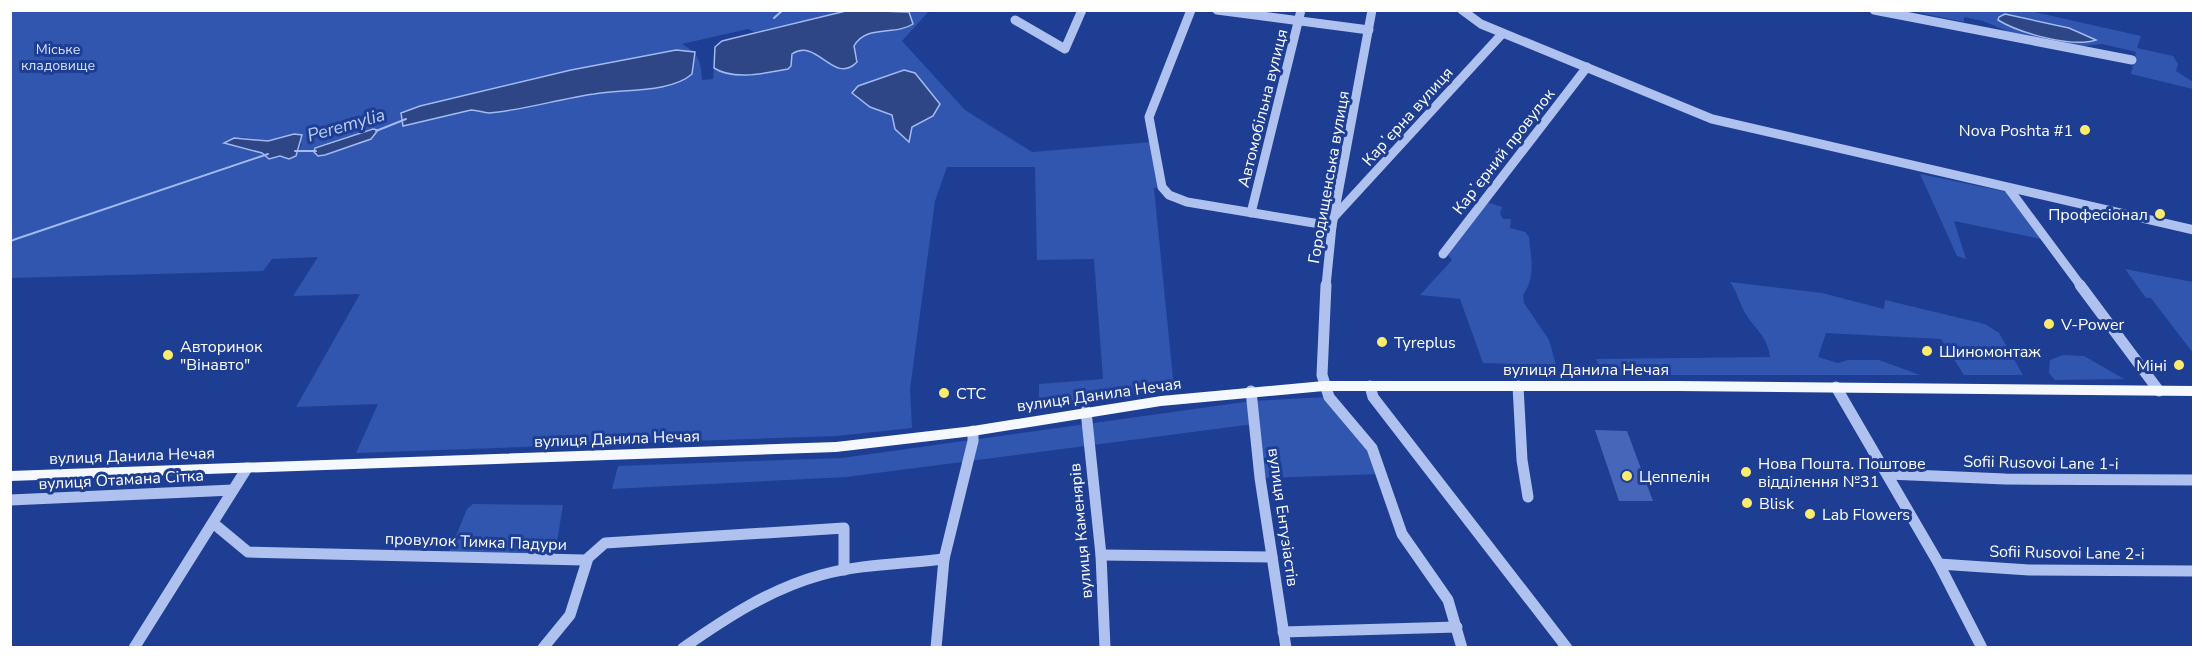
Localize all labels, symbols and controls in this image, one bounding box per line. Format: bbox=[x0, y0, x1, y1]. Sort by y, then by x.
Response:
street label: Автомобільна вулиця bbox=[1233, 27, 1293, 190]
park label: Міське кладовище bbox=[21, 40, 95, 75]
street label: Карʼєрна вулиця bbox=[1357, 62, 1458, 171]
street label: Карʼєрний провулок bbox=[1448, 84, 1560, 219]
street label: Городищенська вулиця bbox=[1303, 89, 1355, 265]
water label: Peremylia bbox=[304, 102, 388, 148]
place label: Nova Poshta #1 bbox=[1959, 120, 2073, 142]
marker: Nova Poshta #1 bbox=[2078, 123, 2092, 137]
place label: Професіонал bbox=[2048, 204, 2148, 226]
marker: Професіонал bbox=[2153, 207, 2167, 221]
place label: V-Power bbox=[2060, 314, 2124, 336]
marker: V-Power bbox=[2042, 317, 2056, 331]
place label: Tyreplus bbox=[1394, 332, 1456, 354]
marker: Tyreplus bbox=[1375, 335, 1389, 349]
place label: Авторинок "Вінавто" bbox=[180, 336, 263, 376]
place label: Шиномонтаж bbox=[1939, 341, 2041, 363]
marker: Шиномонтаж bbox=[1920, 344, 1934, 358]
marker: Авторинок "Вінавто" bbox=[161, 348, 175, 362]
place label: Міні bbox=[2136, 355, 2167, 377]
marker: Міні bbox=[2172, 358, 2186, 372]
street label: вулиця Данила Нечая bbox=[1503, 359, 1669, 381]
street label: вулиця Данила Нечая bbox=[1015, 373, 1183, 417]
place label: СТС bbox=[956, 383, 987, 405]
marker: СТС bbox=[937, 386, 951, 400]
street label: вулиця Данила Нечая bbox=[534, 425, 700, 453]
street label: вулиця Данила Нечая bbox=[49, 442, 215, 470]
street label: вулиця Ентузіастів bbox=[1262, 447, 1304, 588]
street label: Sofii Rusovoi Lane 1-i bbox=[1963, 451, 2119, 475]
place label: Нова Пошта. Поштове відділення №31 bbox=[1758, 453, 1926, 493]
street label: вулиця Каменярів bbox=[1064, 462, 1098, 599]
street label: вулиця Отамана Сітка bbox=[38, 465, 204, 495]
marker: Нова Пошта. Поштове відділення №31 bbox=[1739, 465, 1753, 479]
place label: Цеппелін bbox=[1639, 466, 1710, 488]
marker: Цеппелін bbox=[1620, 469, 1634, 483]
place label: Blisk bbox=[1759, 493, 1795, 515]
marker: Blisk bbox=[1740, 496, 1754, 510]
place label: Lab Flowers bbox=[1822, 504, 1910, 526]
marker: Lab Flowers bbox=[1803, 507, 1817, 521]
street label: провулок Тимка Падури bbox=[385, 528, 567, 556]
street label: Sofii Rusovoi Lane 2-i bbox=[1989, 541, 2145, 565]

